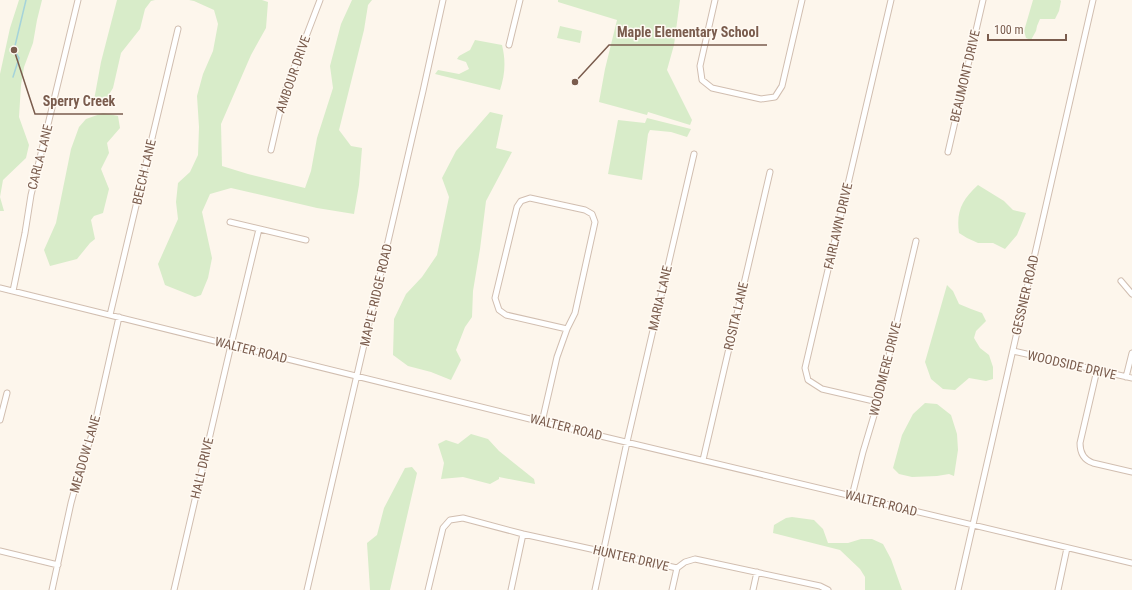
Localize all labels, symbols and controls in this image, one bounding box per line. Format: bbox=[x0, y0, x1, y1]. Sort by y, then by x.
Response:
scale bar bbox=[988, 16, 1066, 42]
callout: Maple Elementary School bbox=[609, 19, 767, 45]
text: 100 m bbox=[994, 23, 1024, 37]
text: Maple Elementary School bbox=[617, 24, 759, 40]
street label: BEAUMONT DRIVE bbox=[947, 28, 983, 124]
street label: AMBOUR DRIVE bbox=[273, 33, 313, 115]
callout: Sperry Creek bbox=[35, 88, 123, 114]
text: Sperry Creek bbox=[43, 93, 116, 109]
street label: CARLA LANE bbox=[25, 123, 55, 191]
street label: BEECH LANE bbox=[129, 138, 159, 206]
street label: FAIRLAWN DRIVE bbox=[821, 181, 855, 271]
street label: MAPLE RIDGE ROAD bbox=[357, 242, 395, 348]
street label: GESSNER ROAD bbox=[1009, 254, 1041, 336]
street label: MARIA LANE bbox=[645, 264, 675, 332]
street label: ROSITA LANE bbox=[721, 280, 751, 352]
street label: WOODMERE DRIVE bbox=[866, 320, 904, 418]
street label: WALTER ROAD bbox=[213, 334, 289, 366]
street label: WOODSIDE DRIVE bbox=[1026, 347, 1118, 383]
street label: WALTER ROAD bbox=[528, 411, 604, 443]
street label: MEADOW LANE bbox=[67, 413, 103, 495]
street label: HALL DRIVE bbox=[188, 436, 216, 500]
street label: WALTER ROAD bbox=[843, 487, 919, 519]
street label: HUNTER DRIVE bbox=[591, 542, 671, 574]

